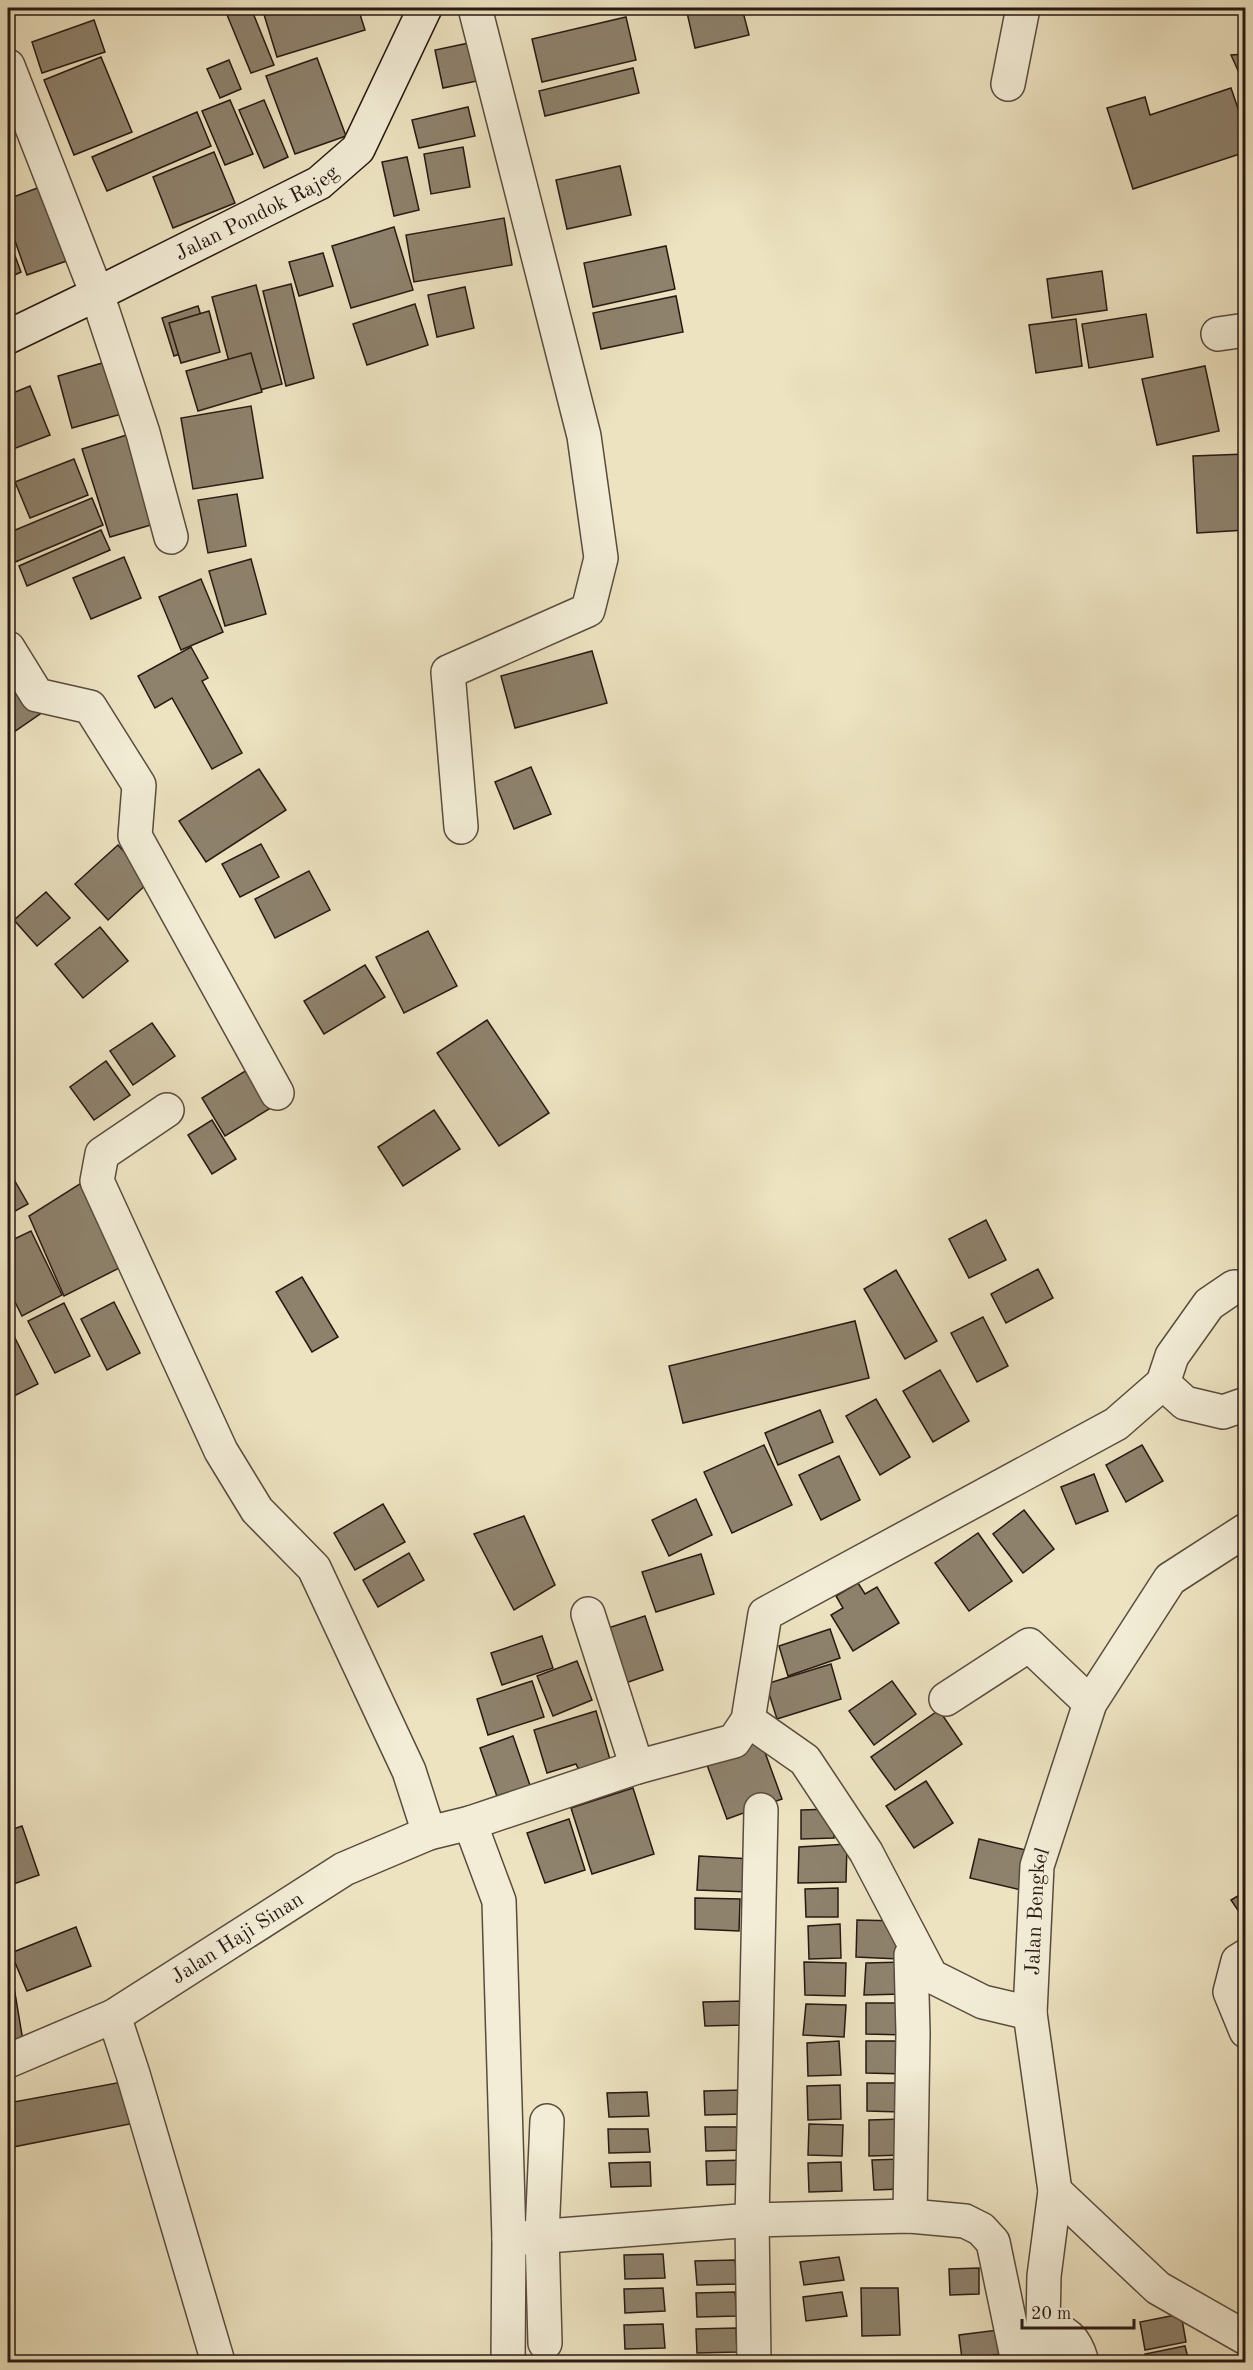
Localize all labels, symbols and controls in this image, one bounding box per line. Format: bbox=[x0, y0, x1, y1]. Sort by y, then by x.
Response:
street label: Jalan Pondok Rajeg bbox=[172, 162, 344, 265]
street label: Jalan Bengkel bbox=[1023, 1845, 1054, 1976]
street label: Jalan Haji Sinan bbox=[168, 1889, 307, 1988]
scale bar bbox=[1022, 2292, 1134, 2330]
text: 20 m bbox=[1031, 2305, 1071, 2323]

